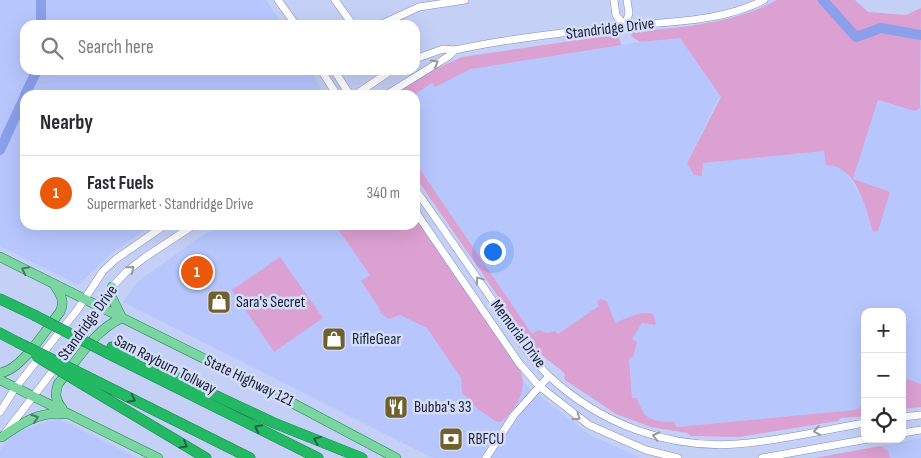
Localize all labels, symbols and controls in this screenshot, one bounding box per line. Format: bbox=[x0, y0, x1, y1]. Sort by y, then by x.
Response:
street label: Standridge Drive bbox=[565, 14, 655, 44]
search box bbox=[20, 20, 420, 75]
icon: search bbox=[38, 34, 66, 62]
text: Search here bbox=[78, 36, 154, 59]
one-way arrow bbox=[430, 60, 439, 70]
text: Nearby bbox=[40, 110, 93, 135]
text: Fast Fuels bbox=[87, 172, 154, 195]
text: 1 bbox=[53, 184, 59, 203]
text: 340 m bbox=[367, 184, 400, 203]
text: Supermarket · Standridge Drive bbox=[87, 195, 253, 214]
your location bbox=[480, 239, 506, 265]
pin: 1 bbox=[181, 253, 213, 291]
one-way arrow bbox=[21, 266, 30, 276]
one-way arrow bbox=[125, 267, 134, 275]
one-way arrow bbox=[476, 277, 485, 286]
street label: Standridge Drive bbox=[54, 281, 122, 365]
shop icon: Sara's Secret bbox=[206, 289, 232, 315]
place label: Sara's Secret bbox=[236, 293, 306, 312]
street label: Memorial Drive bbox=[486, 296, 550, 372]
map controls bbox=[861, 308, 906, 443]
button: + bbox=[861, 308, 906, 353]
shop icon: RifleGear bbox=[321, 326, 347, 352]
place label: RifleGear bbox=[352, 330, 401, 349]
street label: Sam Rayburn Tollway bbox=[111, 331, 219, 399]
street label: State Highway 121 bbox=[201, 351, 297, 411]
button: − bbox=[861, 353, 906, 398]
one-way arrow bbox=[127, 393, 136, 403]
restaurant icon: Bubba's 33 bbox=[383, 394, 409, 420]
place label: Bubba's 33 bbox=[414, 398, 471, 417]
button: locate bbox=[861, 398, 906, 443]
one-way arrow bbox=[571, 411, 581, 420]
one-way arrow bbox=[30, 414, 38, 424]
one-way arrow bbox=[255, 424, 264, 434]
bank icon: RBFCU bbox=[438, 426, 464, 452]
one-way arrow bbox=[812, 426, 821, 436]
place label: RBFCU bbox=[468, 430, 504, 449]
one-way arrow bbox=[652, 431, 661, 442]
one-way arrow bbox=[313, 436, 322, 446]
one-way arrow bbox=[179, 438, 188, 448]

